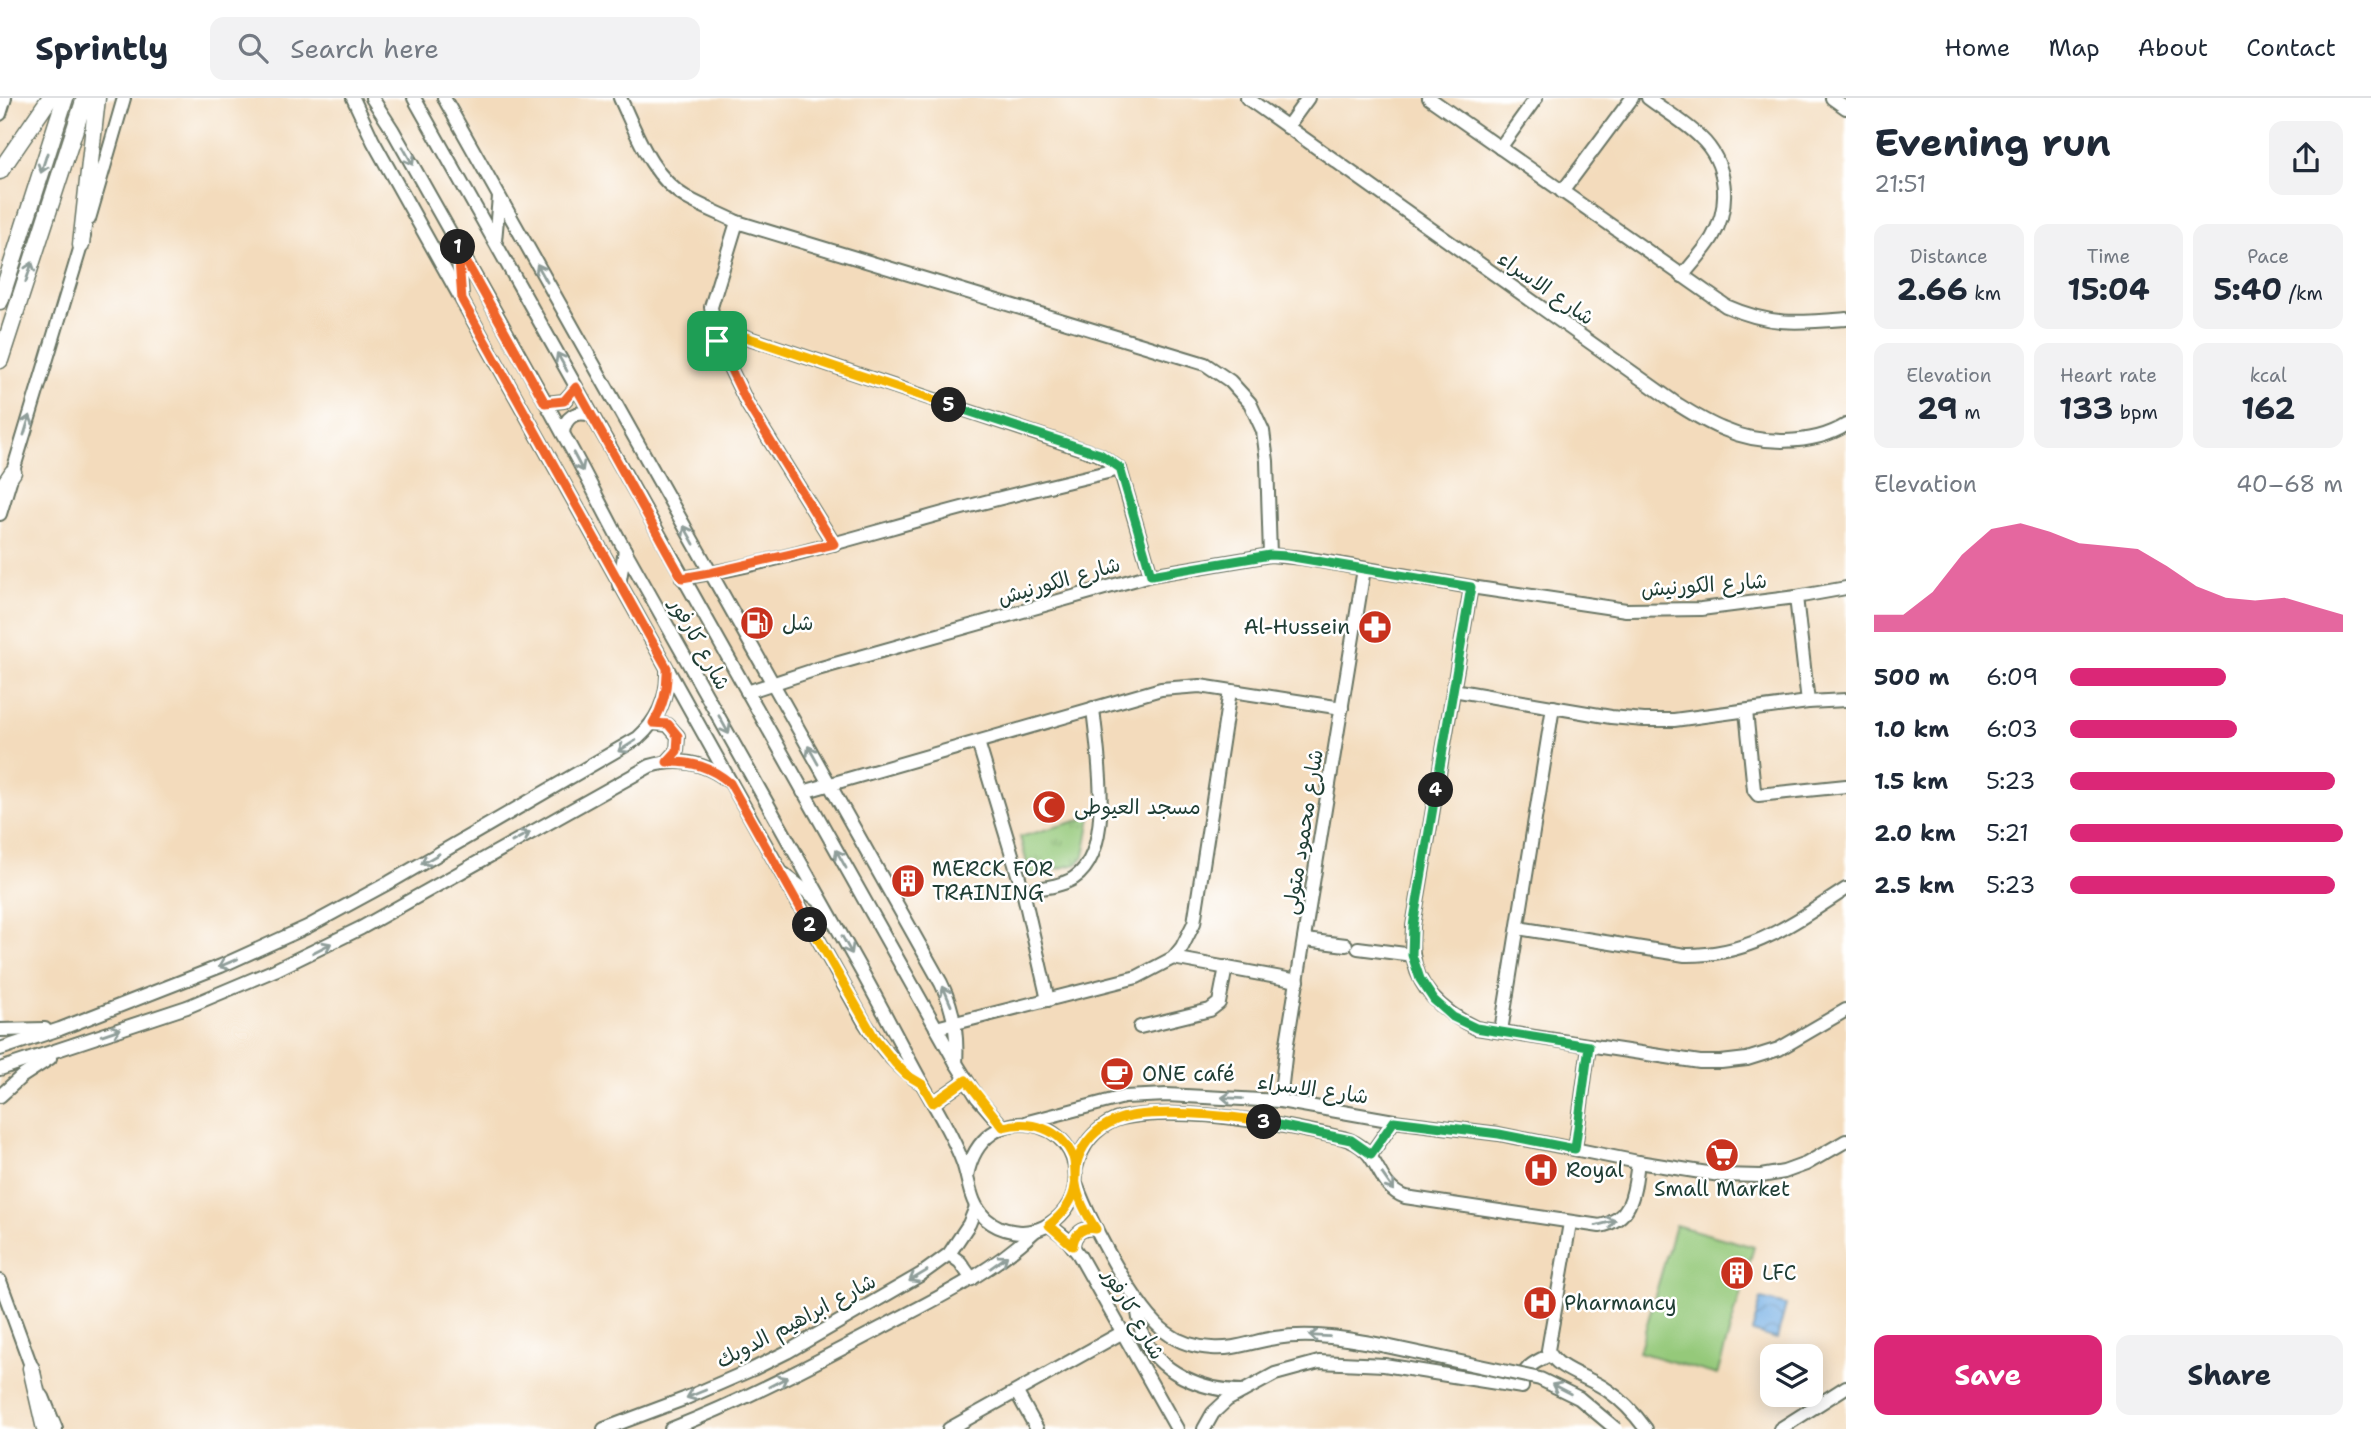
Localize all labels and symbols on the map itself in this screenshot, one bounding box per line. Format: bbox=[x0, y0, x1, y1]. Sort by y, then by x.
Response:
one-way arrow bbox=[402, 145, 415, 166]
one-way arrow bbox=[37, 152, 50, 174]
pin: 1 bbox=[440, 230, 476, 264]
street label: شارع الاسراء bbox=[1492, 244, 1600, 332]
one-way arrow bbox=[23, 261, 36, 283]
one-way arrow bbox=[535, 263, 549, 283]
pin bbox=[687, 311, 747, 371]
one-way arrow bbox=[555, 352, 568, 373]
pin: 5 bbox=[932, 388, 967, 422]
one-way arrow bbox=[21, 414, 34, 436]
one-way arrow bbox=[572, 451, 585, 472]
one-way arrow bbox=[682, 526, 696, 546]
street label: شارع الكورنيش bbox=[994, 550, 1124, 613]
street label: شارع الكورنيش bbox=[1640, 567, 1768, 604]
street label: شارع كارفور bbox=[661, 591, 737, 695]
fuel station icon: شل bbox=[738, 604, 776, 642]
pharmacy icon: Al-Hussein bbox=[1356, 608, 1394, 646]
place label: شل bbox=[782, 609, 813, 637]
place label: Al-Hussein bbox=[1243, 613, 1350, 641]
one-way arrow bbox=[717, 715, 731, 735]
one-way arrow bbox=[618, 739, 638, 753]
one-way arrow bbox=[806, 745, 820, 765]
street label: شارع محمود متولى bbox=[1276, 747, 1331, 917]
pin: 4 bbox=[1418, 772, 1454, 808]
mosque icon: مسجد العيوطى bbox=[1030, 788, 1068, 826]
place label: مسجد العيوطى bbox=[1074, 793, 1201, 821]
one-way arrow bbox=[511, 830, 531, 844]
one-way arrow bbox=[834, 850, 848, 870]
one-way arrow bbox=[420, 853, 441, 866]
place label: MERCK FOR TRAINING bbox=[932, 855, 1053, 907]
building icon: MERCK FOR TRAINING bbox=[889, 862, 927, 900]
pin: 2 bbox=[792, 908, 828, 942]
one-way arrow bbox=[841, 934, 854, 955]
one-way arrow bbox=[311, 940, 332, 954]
one-way arrow bbox=[218, 957, 239, 970]
one-way arrow bbox=[939, 986, 952, 1008]
one-way arrow bbox=[100, 1025, 122, 1037]
cafe icon: ONE café bbox=[1098, 1055, 1136, 1093]
place label: ONE café bbox=[1142, 1060, 1235, 1088]
street label: شارع الاسراء bbox=[1256, 1067, 1370, 1112]
one-way arrow bbox=[1221, 1092, 1244, 1105]
pin: 3 bbox=[1246, 1104, 1282, 1140]
supermarket icon: Small Market bbox=[1703, 1136, 1741, 1174]
hospital icon: Royal bbox=[1522, 1151, 1560, 1189]
place label: Royal bbox=[1566, 1156, 1624, 1184]
one-way arrow bbox=[1381, 1172, 1395, 1191]
place label: Small Market bbox=[1654, 1175, 1790, 1203]
one-way arrow bbox=[1594, 1215, 1616, 1228]
one-way arrow bbox=[990, 1254, 1008, 1269]
building icon: LFC bbox=[1718, 1254, 1756, 1292]
place label: LFC bbox=[1762, 1259, 1797, 1287]
street label: شارع كارفور bbox=[1095, 1261, 1171, 1365]
street label: شارع ابراهيم الدوبك bbox=[711, 1267, 882, 1377]
one-way arrow bbox=[909, 1270, 929, 1284]
hospital icon: Pharmancy bbox=[1521, 1284, 1559, 1322]
place label: Pharmancy bbox=[1564, 1289, 1677, 1317]
one-way arrow bbox=[1308, 1329, 1330, 1342]
one-way arrow bbox=[767, 1375, 788, 1388]
one-way arrow bbox=[1551, 1381, 1572, 1395]
one-way arrow bbox=[685, 1388, 707, 1401]

